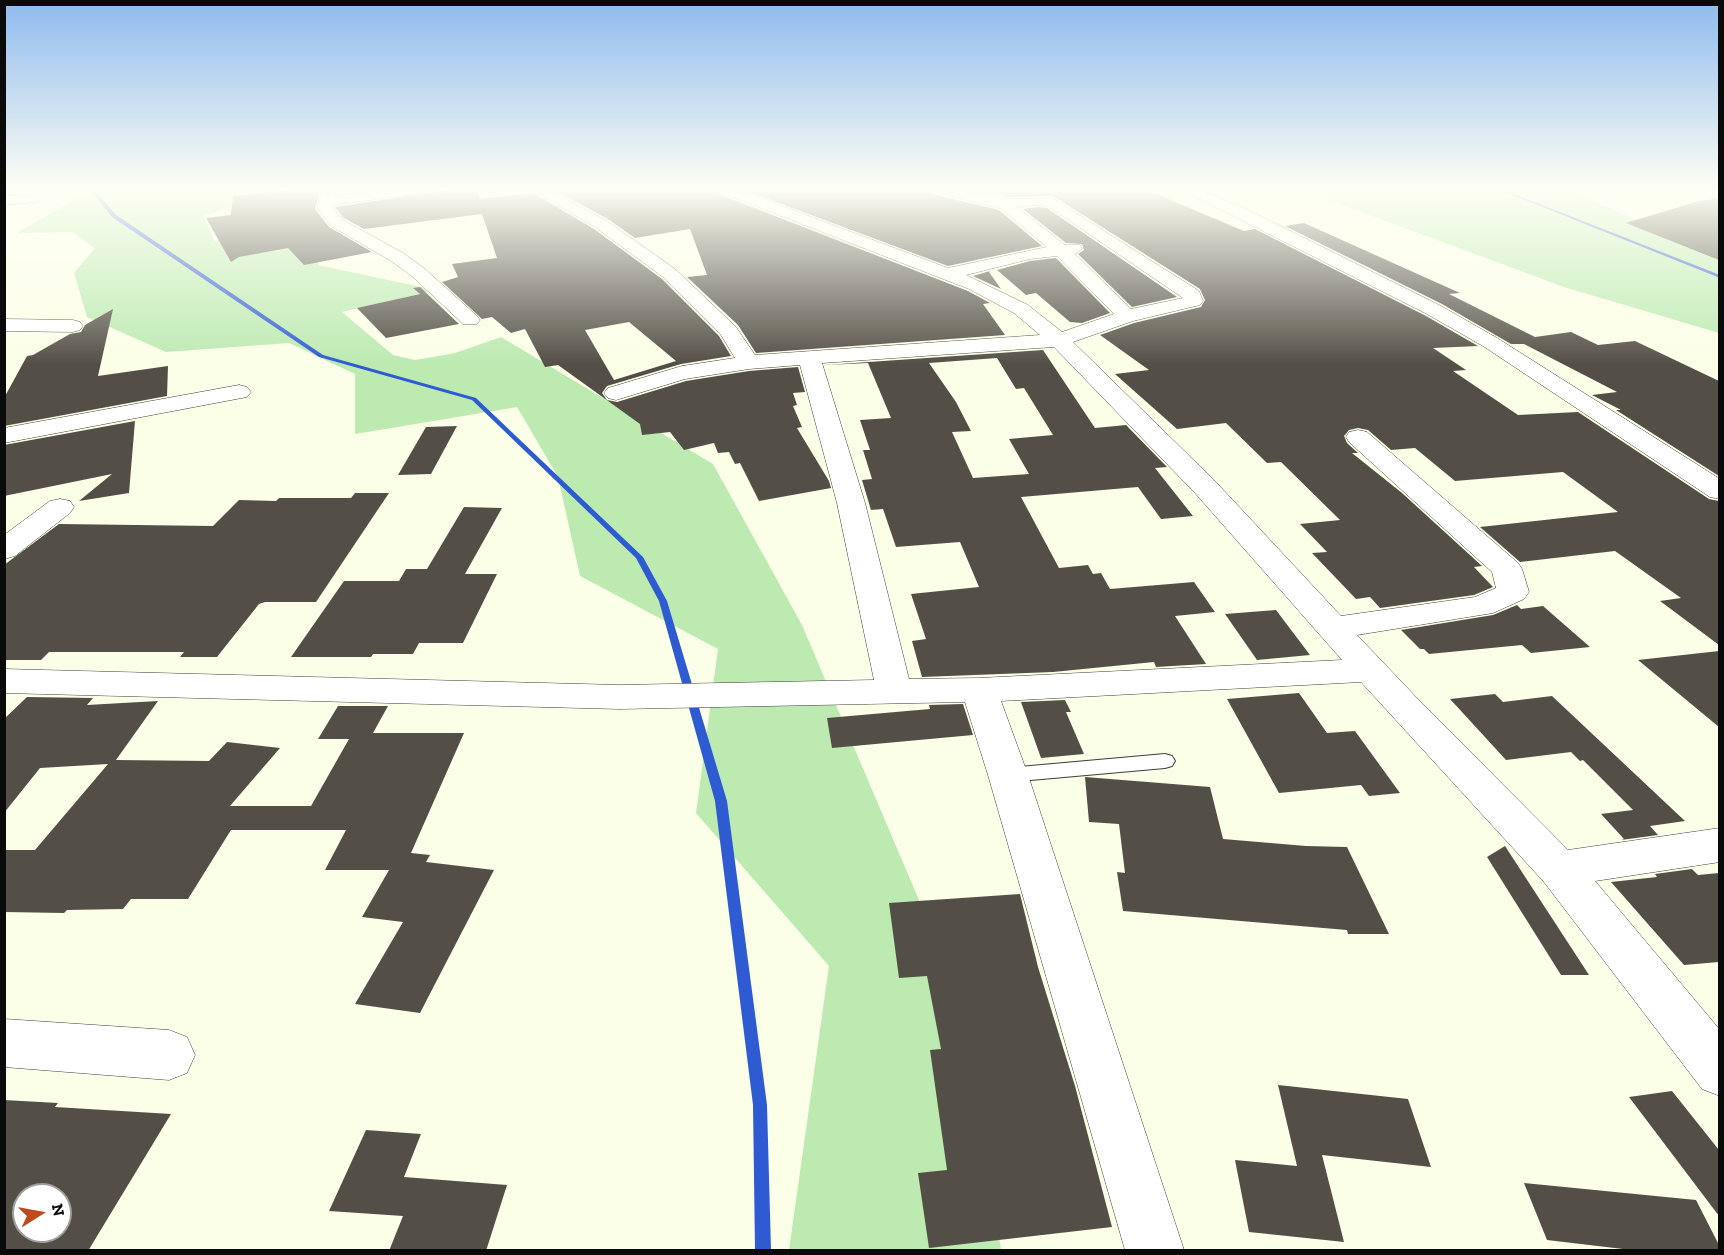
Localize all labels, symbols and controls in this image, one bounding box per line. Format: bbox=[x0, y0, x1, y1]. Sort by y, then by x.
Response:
north arrow bbox=[12, 1183, 72, 1243]
text: N bbox=[48, 1202, 69, 1218]

